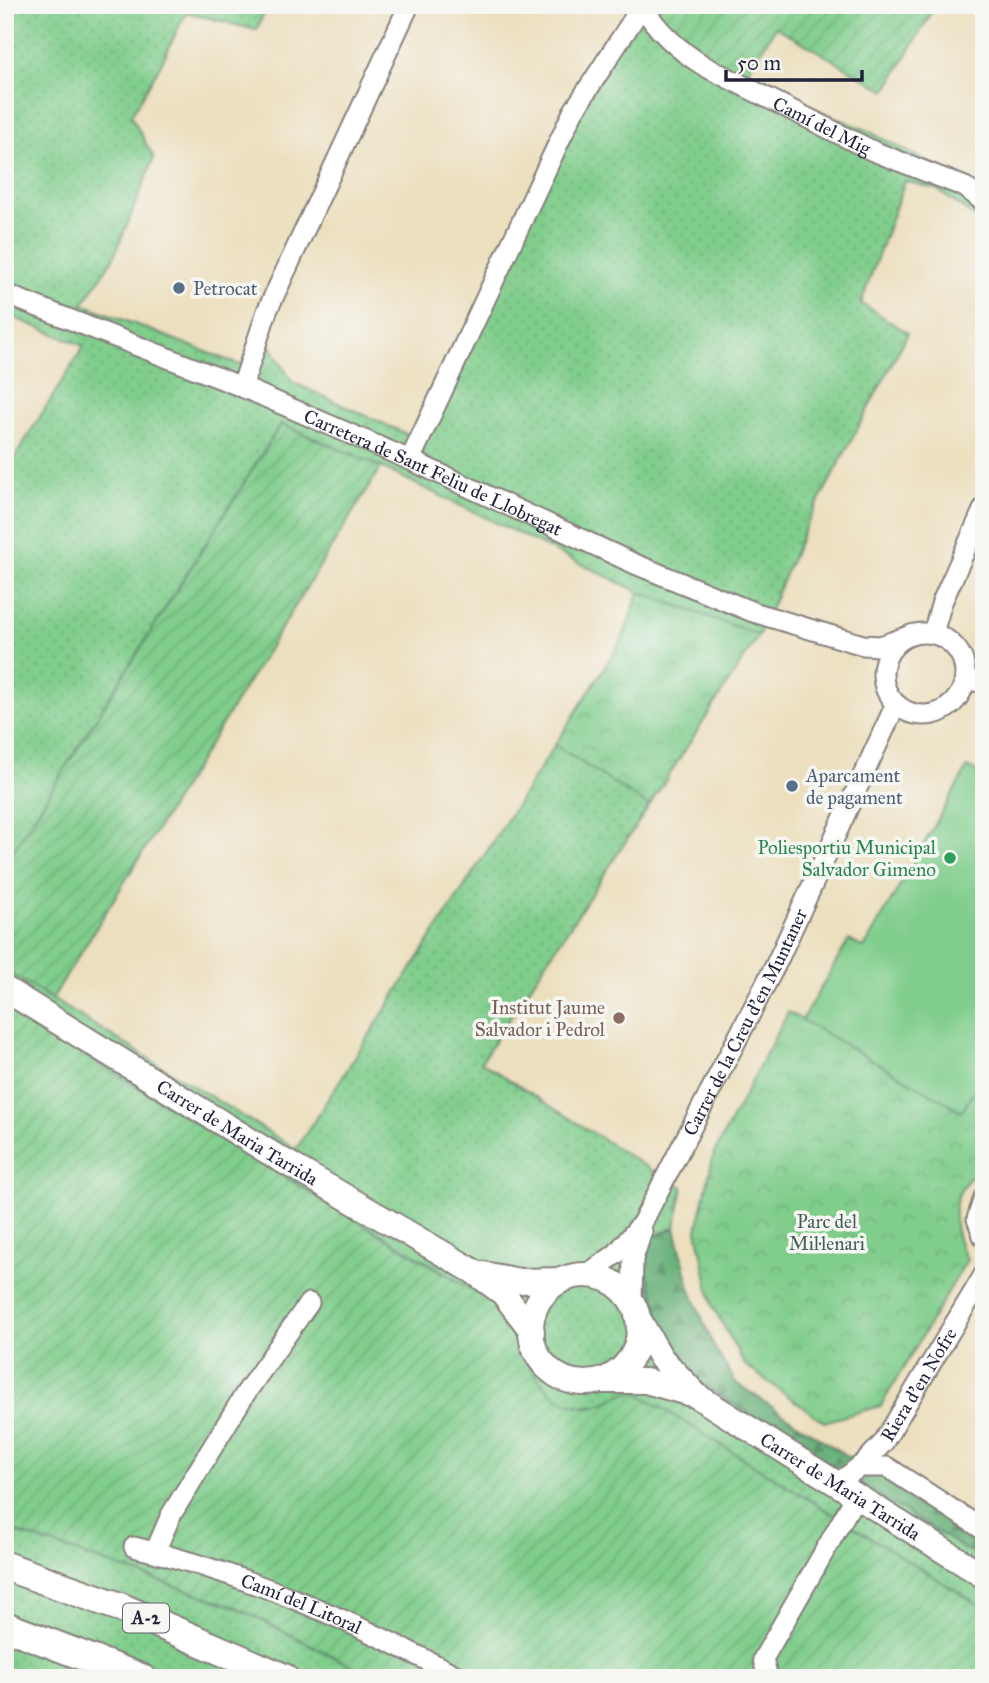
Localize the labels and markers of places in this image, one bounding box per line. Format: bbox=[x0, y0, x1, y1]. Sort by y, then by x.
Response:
place label: Petrocat bbox=[193, 277, 258, 300]
marker: Petrocat bbox=[171, 280, 187, 296]
place label: Aparcament de pagament bbox=[805, 764, 903, 810]
marker: Aparcament de pagament bbox=[784, 778, 800, 794]
place label: Poliesportiu Municipal Salvador Gimeno bbox=[758, 836, 937, 881]
marker: Poliesportiu Municipal Salvador Gimeno bbox=[942, 850, 958, 866]
place label: Institut Jaume Salvador i Pedrol bbox=[475, 996, 606, 1041]
marker: Institut Jaume Salvador i Pedrol bbox=[611, 1010, 627, 1026]

